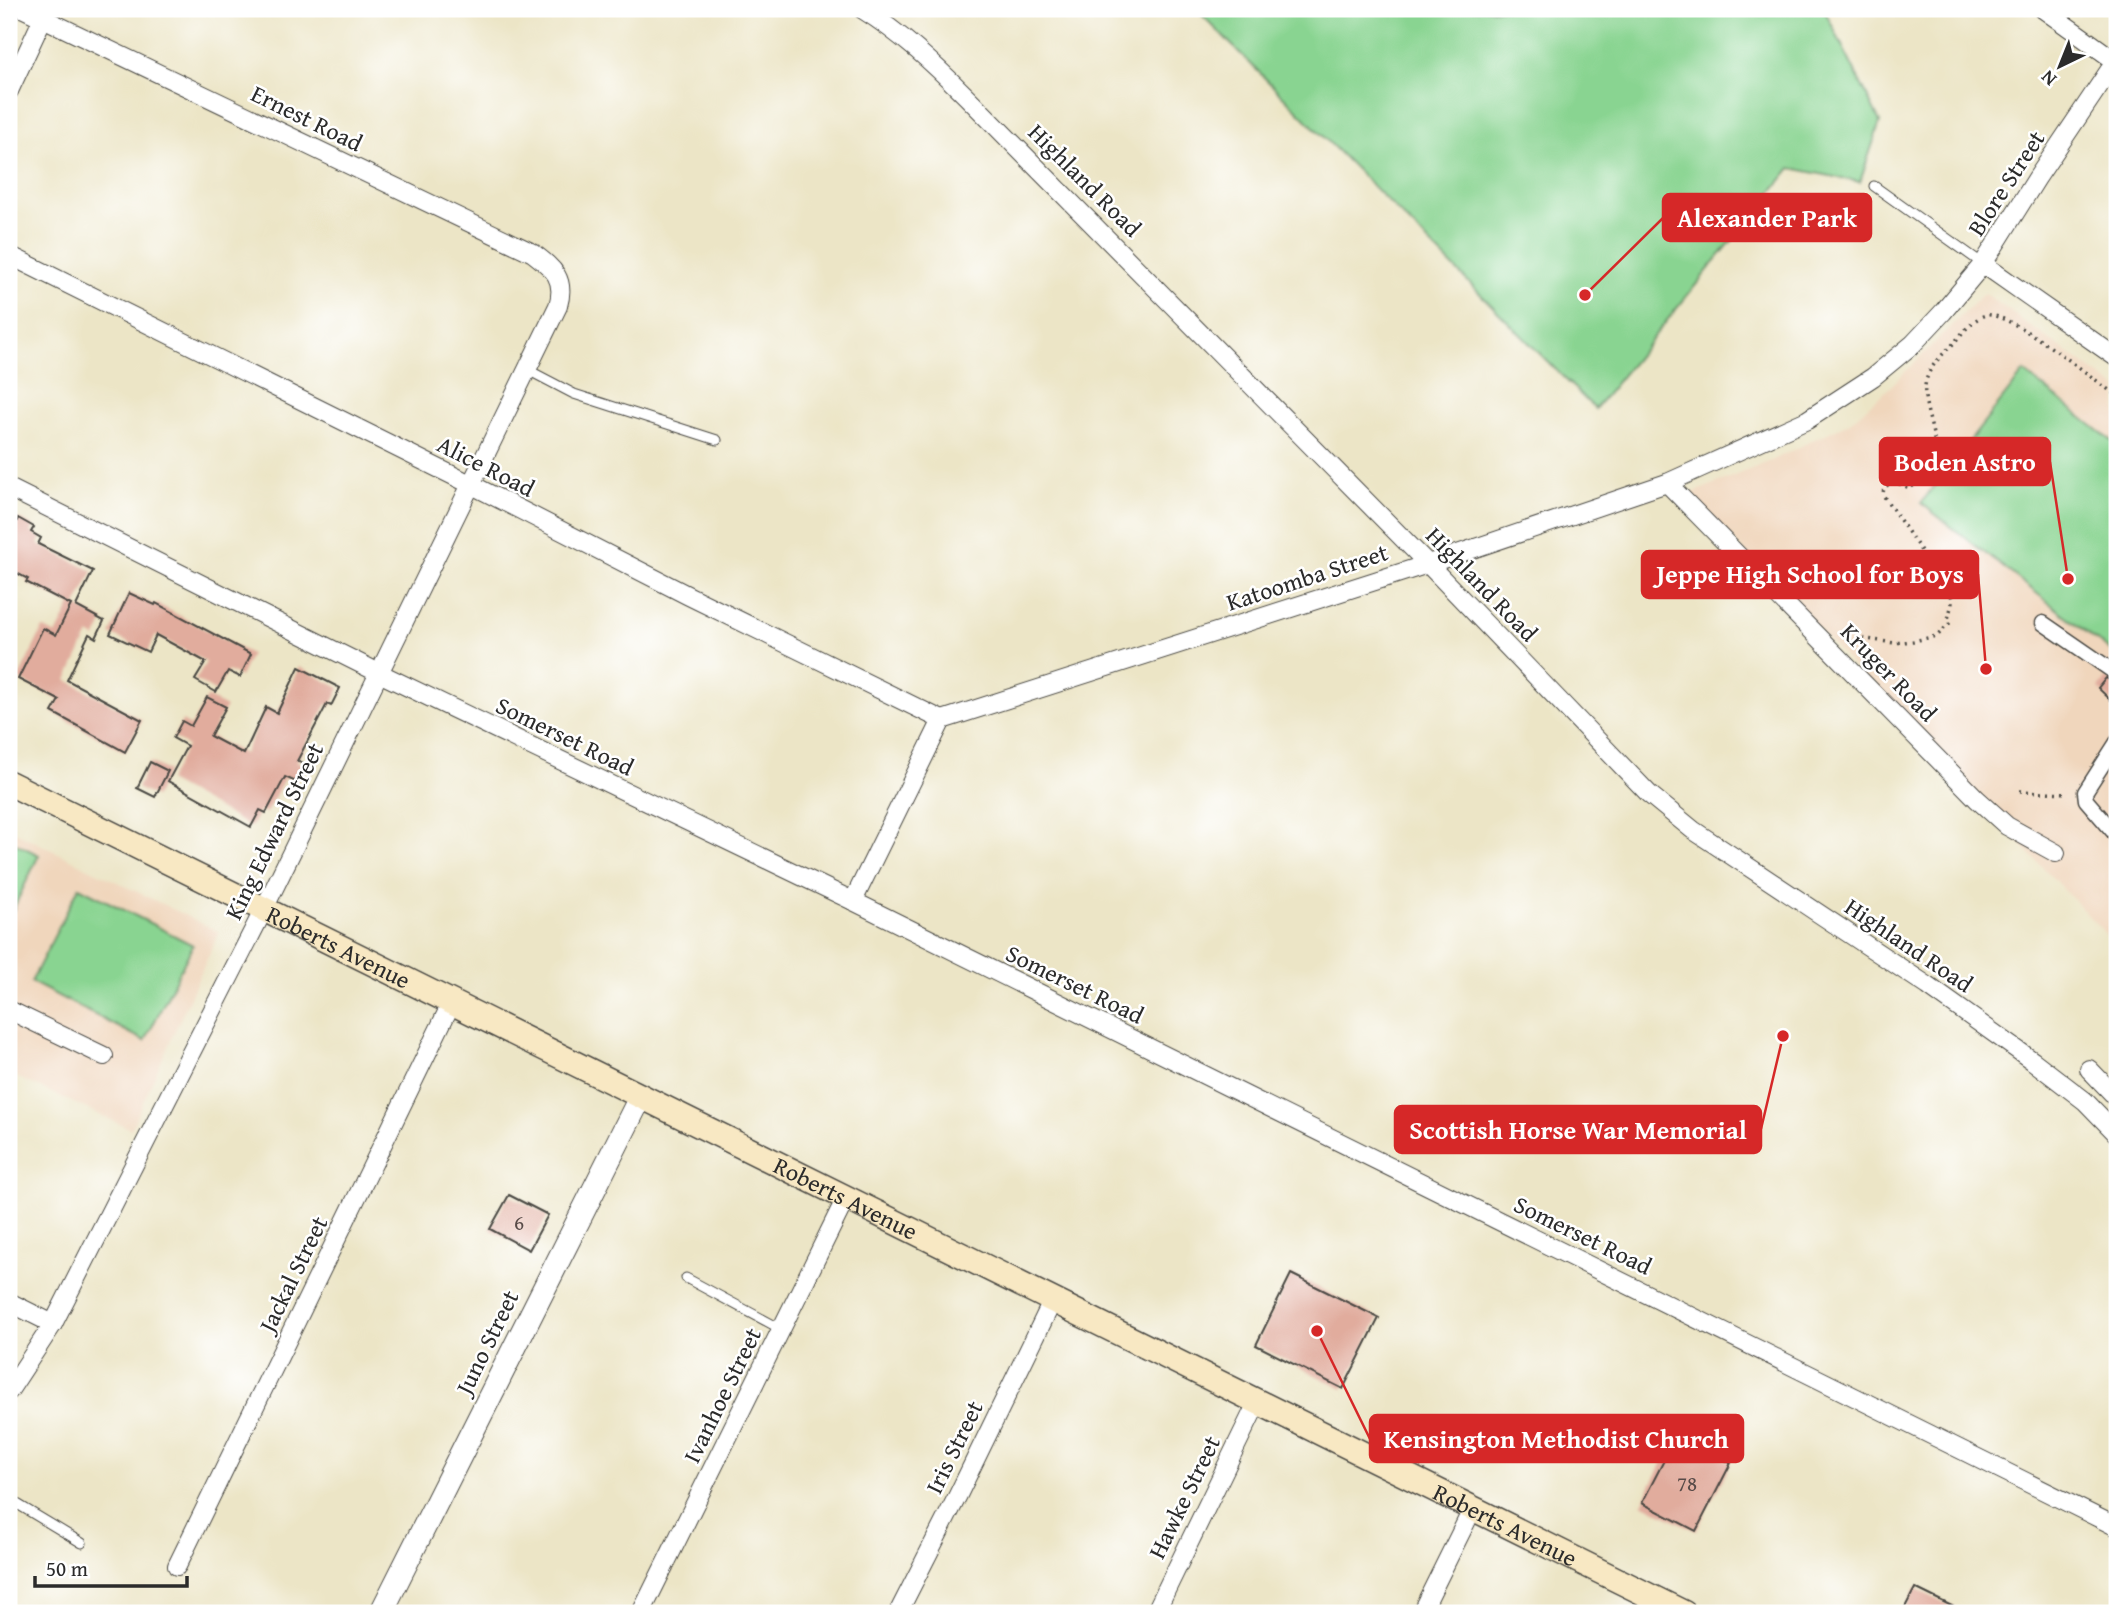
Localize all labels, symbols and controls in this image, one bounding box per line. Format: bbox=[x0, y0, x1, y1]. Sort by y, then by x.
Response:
north arrow bbox=[2024, 32, 2094, 102]
text: N bbox=[2034, 64, 2063, 93]
street label: Ernest Road bbox=[245, 76, 369, 160]
street label: Highland Road bbox=[1020, 115, 1150, 245]
street label: Blore Street bbox=[1959, 123, 2053, 243]
callout: Alexander Park bbox=[1663, 194, 1871, 241]
text: Alexander Park bbox=[1677, 198, 1857, 237]
street label: Alice Road bbox=[431, 426, 541, 506]
callout: Boden Astro bbox=[1880, 438, 2050, 485]
text: Boden Astro bbox=[1894, 442, 2036, 481]
street label: Highland Road bbox=[1418, 519, 1546, 650]
street label: Katoomba Street bbox=[1222, 534, 1393, 620]
callout: Jeppe High School for Boys bbox=[1642, 551, 1978, 598]
text: Jeppe High School for Boys bbox=[1652, 554, 1964, 593]
street label: Kruger Road bbox=[1833, 615, 1945, 729]
street label: Somerset Road bbox=[490, 688, 640, 785]
street label: King Edward Street bbox=[216, 736, 332, 925]
street label: Highland Road bbox=[1838, 889, 1980, 1001]
street label: Roberts Avenue bbox=[261, 896, 417, 997]
street label: Somerset Road bbox=[1000, 936, 1150, 1033]
callout: Scottish Horse War Memorial bbox=[1395, 1106, 1761, 1153]
text: Scottish Horse War Memorial bbox=[1409, 1110, 1747, 1149]
street label: Roberts Avenue bbox=[768, 1147, 924, 1248]
street label: Somerset Road bbox=[1508, 1187, 1658, 1284]
house number: 6 bbox=[514, 1207, 524, 1238]
street label: Jackal Street bbox=[248, 1209, 336, 1341]
street label: Juno Street bbox=[445, 1283, 528, 1403]
street label: Ivanhoe Street bbox=[674, 1321, 770, 1469]
street label: Iris Street bbox=[916, 1394, 992, 1499]
callout: Kensington Methodist Church bbox=[1370, 1415, 1743, 1462]
text: Kensington Methodist Church bbox=[1384, 1419, 1729, 1458]
street label: Hawke Street bbox=[1139, 1429, 1229, 1564]
house number: 78 bbox=[1677, 1468, 1697, 1499]
street label: Roberts Avenue bbox=[1427, 1474, 1583, 1575]
scale bar bbox=[35, 1545, 187, 1589]
text: 50 m bbox=[46, 1553, 88, 1584]

